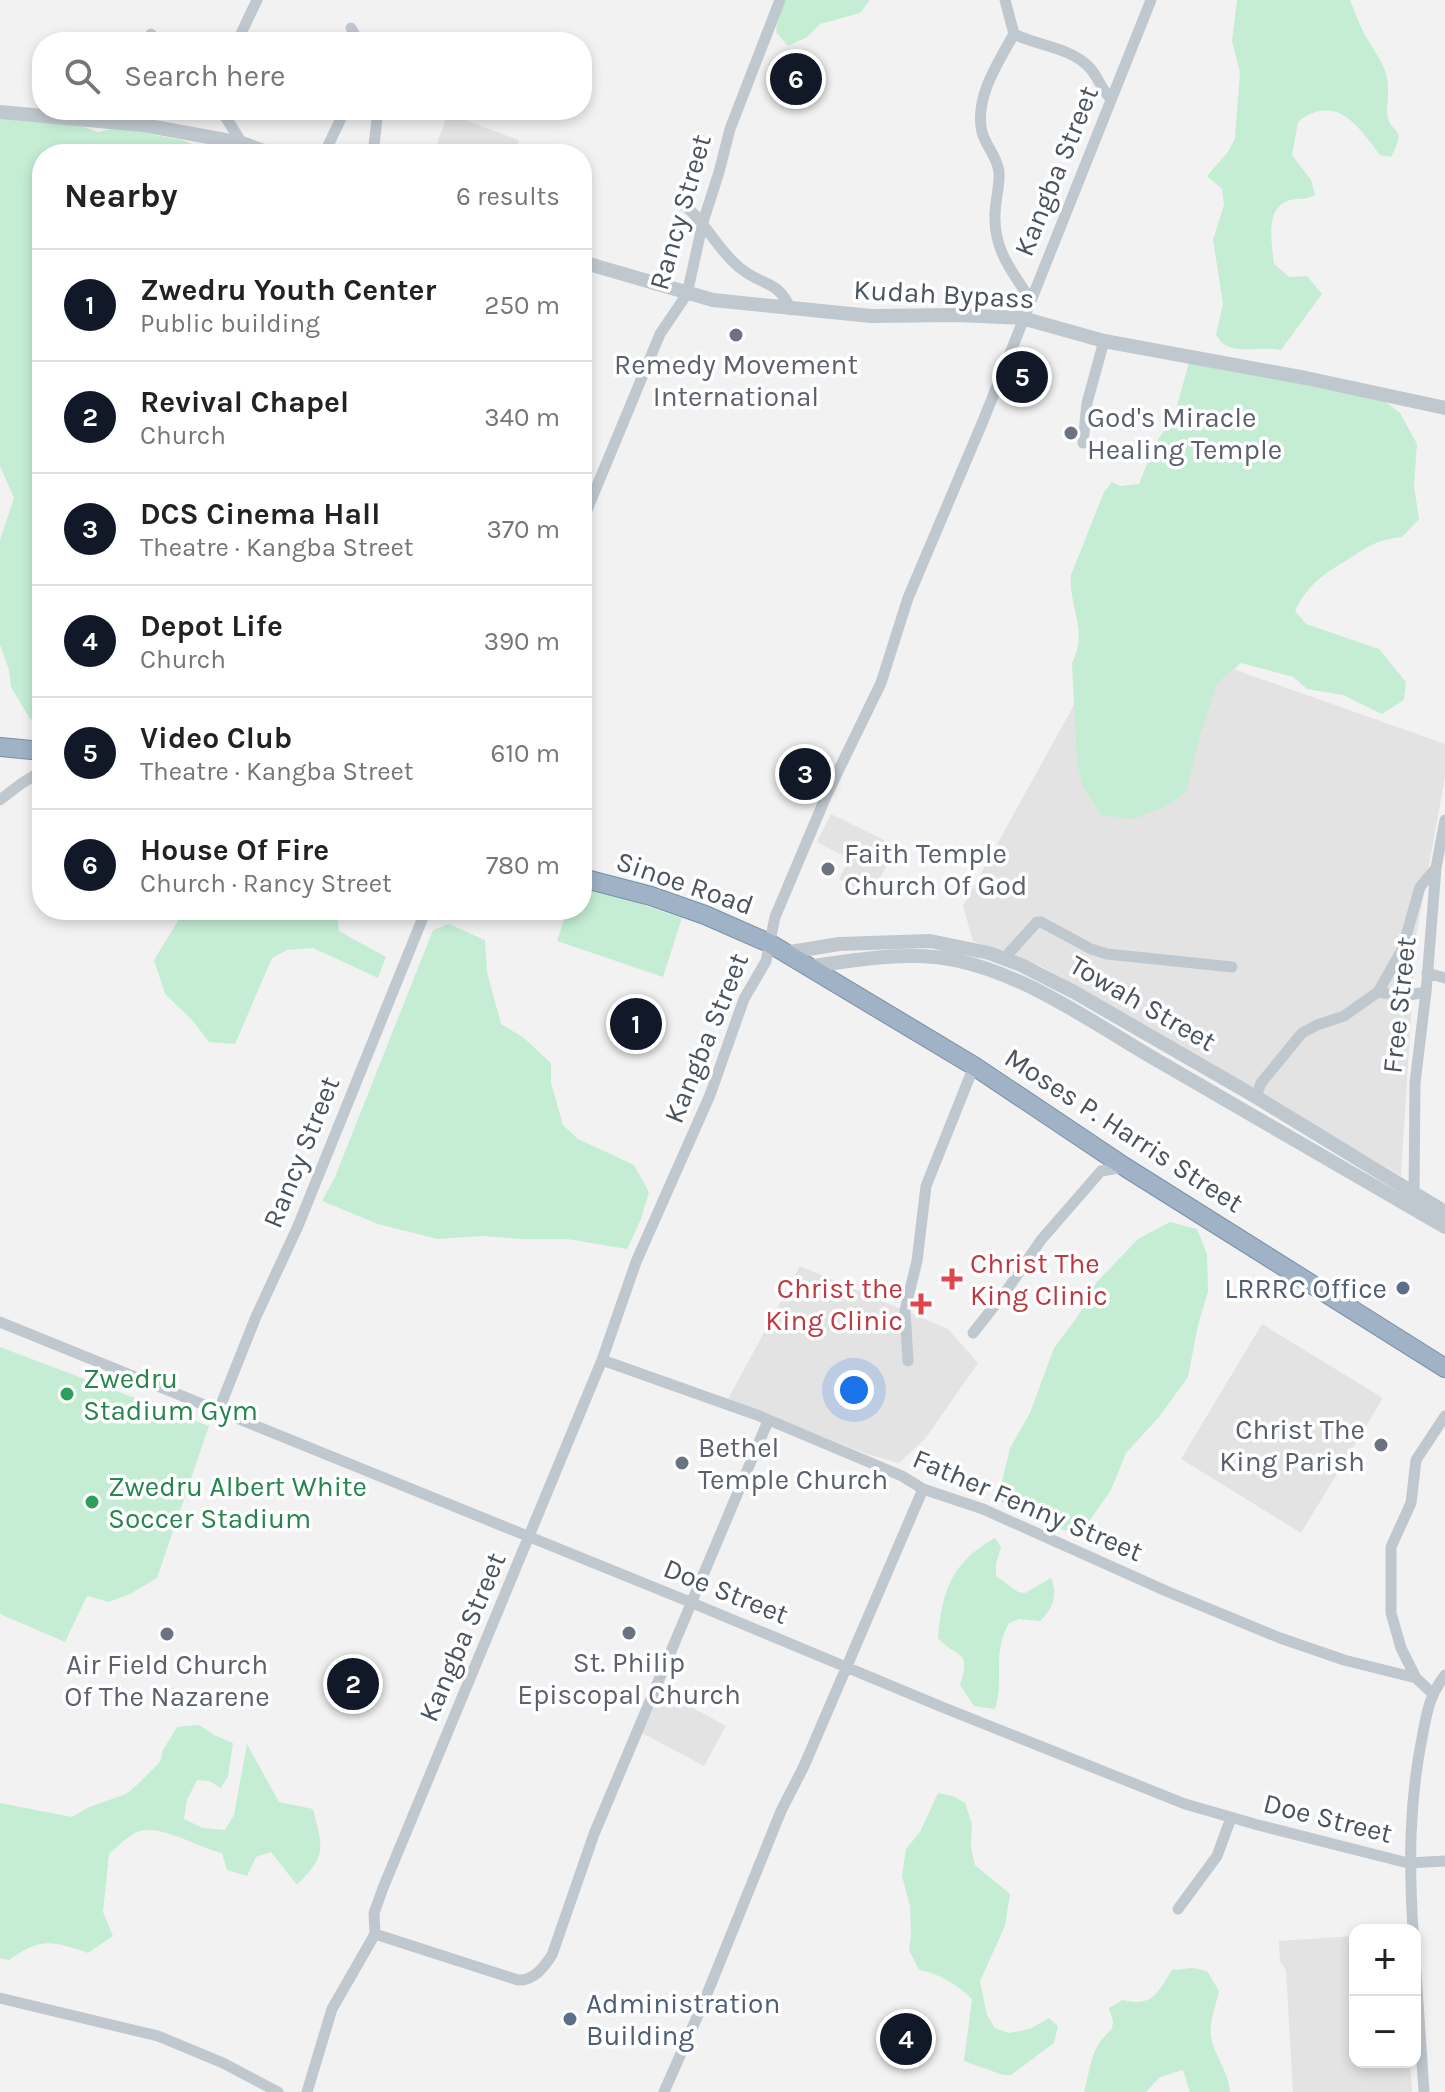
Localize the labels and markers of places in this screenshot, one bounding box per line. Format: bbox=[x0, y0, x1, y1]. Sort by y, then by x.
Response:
pin: 6 bbox=[770, 49, 822, 109]
marker: Remedy Movement International bbox=[727, 326, 745, 344]
pin: 5 bbox=[996, 347, 1048, 407]
place label: Remedy Movement International bbox=[614, 348, 858, 413]
place label: God's Miracle Healing Temple bbox=[1087, 401, 1282, 466]
marker: God's Miracle Healing Temple bbox=[1062, 424, 1080, 442]
pin: 3 bbox=[779, 744, 831, 804]
place label: Faith Temple Church Of God bbox=[844, 837, 1027, 902]
marker: Faith Temple Church Of God bbox=[819, 860, 837, 878]
pin: 1 bbox=[610, 994, 662, 1054]
place label: Christ The King Clinic bbox=[970, 1247, 1108, 1312]
marker: Christ The King Clinic bbox=[941, 1268, 963, 1290]
place label: Christ the King Clinic bbox=[765, 1272, 903, 1337]
place label: LRRRC Office bbox=[1224, 1272, 1387, 1305]
marker: LRRRC Office bbox=[1394, 1279, 1412, 1297]
marker: Christ the King Clinic bbox=[910, 1293, 932, 1315]
place label: Zwedru Stadium Gym bbox=[83, 1362, 258, 1427]
marker: Zwedru Stadium Gym bbox=[58, 1385, 76, 1403]
place label: Christ The King Parish bbox=[1219, 1413, 1365, 1478]
place label: Bethel Temple Church bbox=[698, 1431, 888, 1496]
marker: Christ The King Parish bbox=[1372, 1436, 1390, 1454]
marker: Bethel Temple Church bbox=[673, 1454, 691, 1472]
place label: Zwedru Albert White Soccer Stadium bbox=[108, 1470, 367, 1535]
marker: Zwedru Albert White Soccer Stadium bbox=[83, 1493, 101, 1511]
marker: St. Philip Episcopal Church bbox=[620, 1624, 638, 1642]
marker: Air Field Church Of The Nazarene bbox=[158, 1625, 176, 1643]
place label: St. Philip Episcopal Church bbox=[517, 1646, 741, 1711]
place label: Air Field Church Of The Nazarene bbox=[64, 1648, 270, 1713]
pin: 2 bbox=[327, 1654, 379, 1714]
place label: Administration Building bbox=[586, 1987, 780, 2052]
pin: 4 bbox=[880, 2009, 932, 2069]
marker: Administration Building bbox=[561, 2010, 579, 2028]

